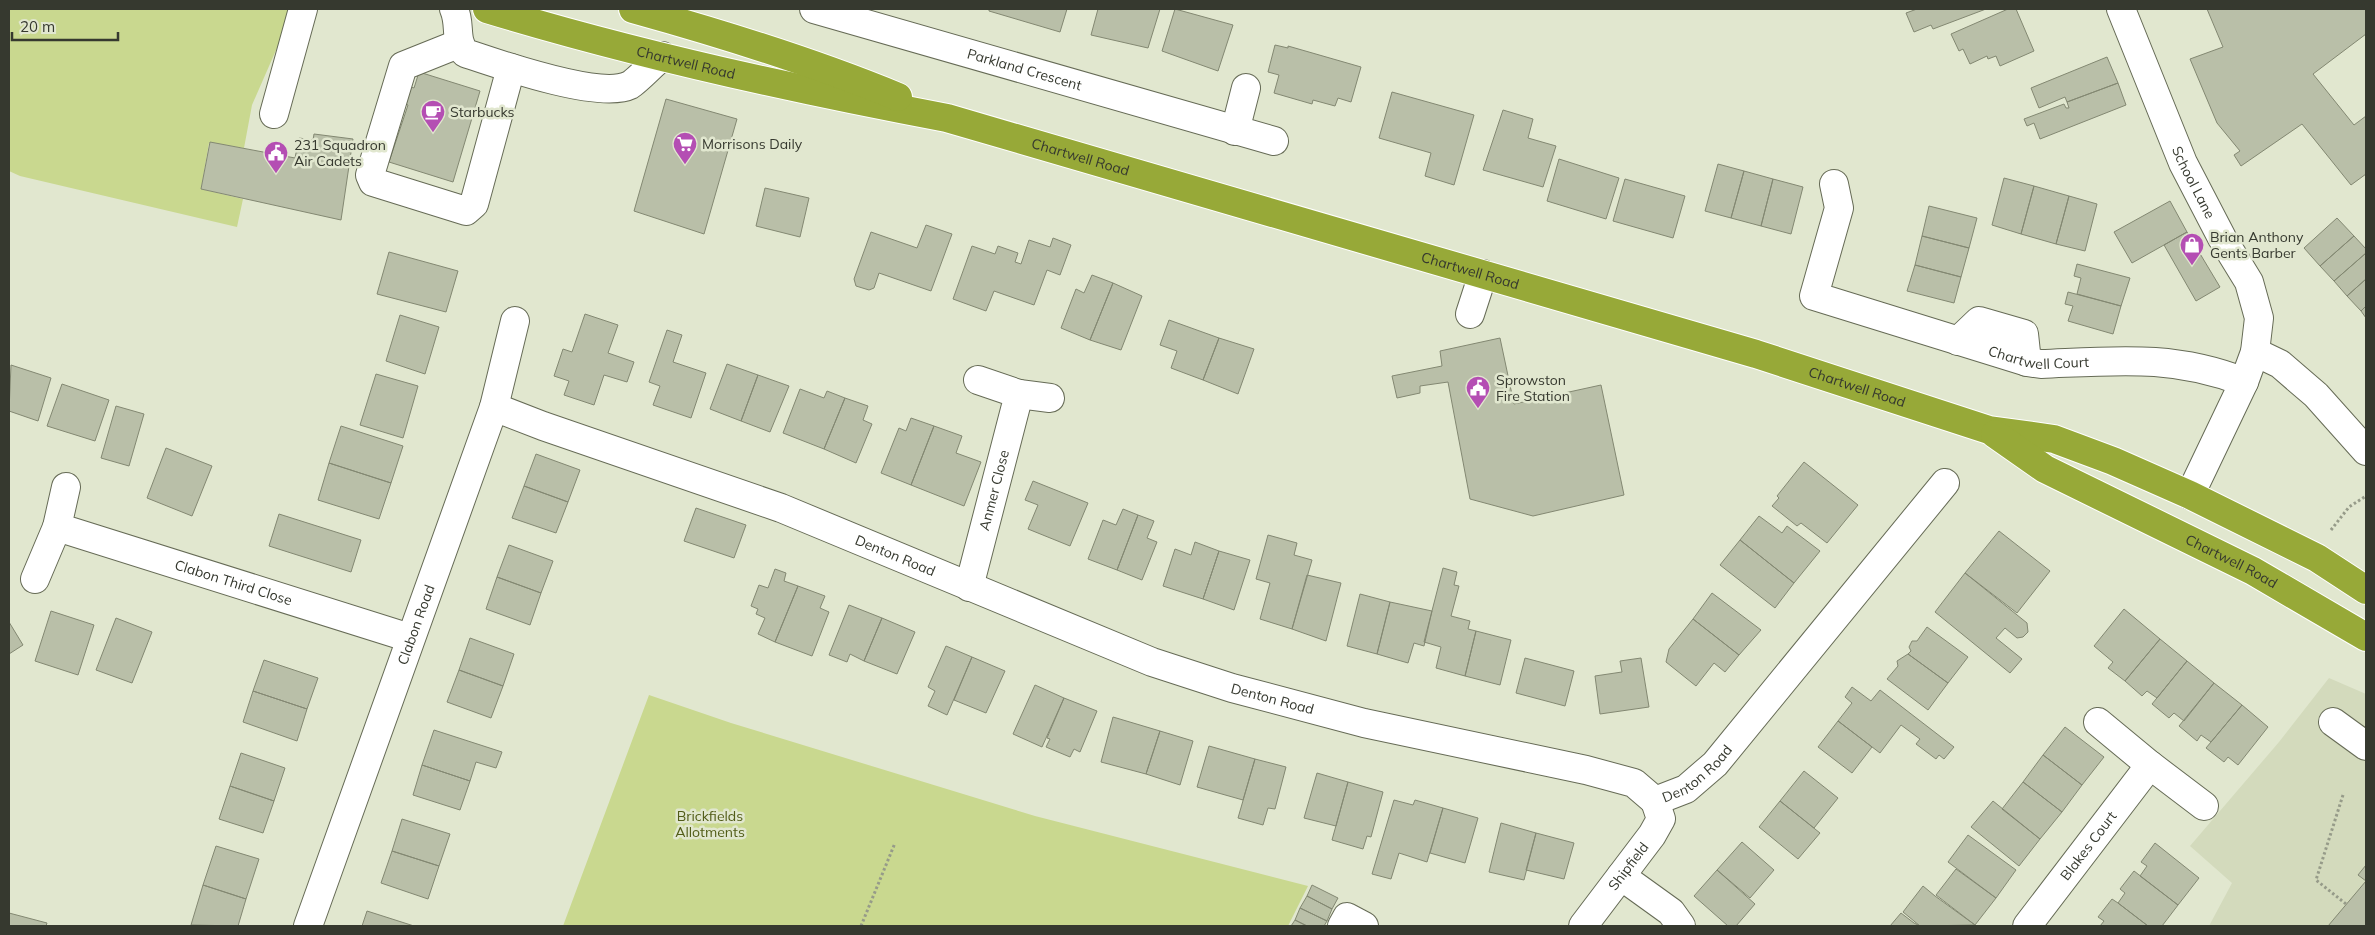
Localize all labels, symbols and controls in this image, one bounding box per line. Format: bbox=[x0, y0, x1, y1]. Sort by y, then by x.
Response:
scale bar bbox=[12, 10, 119, 42]
text: 20 m bbox=[20, 17, 55, 36]
street label: Chartwell Road bbox=[635, 42, 737, 83]
street label: Parkland Crescent bbox=[965, 44, 1084, 94]
cafe icon: Starbucks bbox=[420, 99, 446, 133]
place label: Starbucks bbox=[450, 103, 515, 121]
supermarket icon: Morrisons Daily bbox=[672, 131, 698, 165]
street label: Chartwell Road bbox=[1029, 134, 1131, 180]
place label: Morrisons Daily bbox=[702, 135, 803, 153]
place label: 231 Squadron Air Cadets bbox=[294, 136, 386, 170]
public building icon: 231 Squadron Air Cadets bbox=[263, 140, 289, 174]
street label: School Lane bbox=[2168, 143, 2219, 222]
place label: Brian Anthony Gents Barber bbox=[2210, 228, 2304, 262]
shop icon: Brian Anthony Gents Barber bbox=[2179, 232, 2205, 266]
street label: Chartwell Road bbox=[1419, 248, 1521, 293]
street label: Chartwell Court bbox=[1986, 342, 2089, 373]
street label: Chartwell Road bbox=[1806, 363, 1908, 411]
place label: Sprowston Fire Station bbox=[1496, 371, 1570, 405]
public building icon: Sprowston Fire Station bbox=[1465, 375, 1491, 409]
street label: Anmer Close bbox=[975, 448, 1013, 532]
street label: Chartwell Road bbox=[2182, 530, 2281, 592]
street label: Denton Road bbox=[852, 531, 938, 580]
street label: Clabon Third Close bbox=[172, 556, 294, 609]
street label: Clabon Road bbox=[393, 582, 439, 667]
street label: Denton Road bbox=[1229, 679, 1316, 718]
street label: Denton Road bbox=[1660, 741, 1736, 806]
park label: Brickfields Allotments bbox=[675, 807, 745, 841]
street label: Blakes Court bbox=[2056, 808, 2120, 884]
street label: Shipfield bbox=[1604, 838, 1652, 894]

